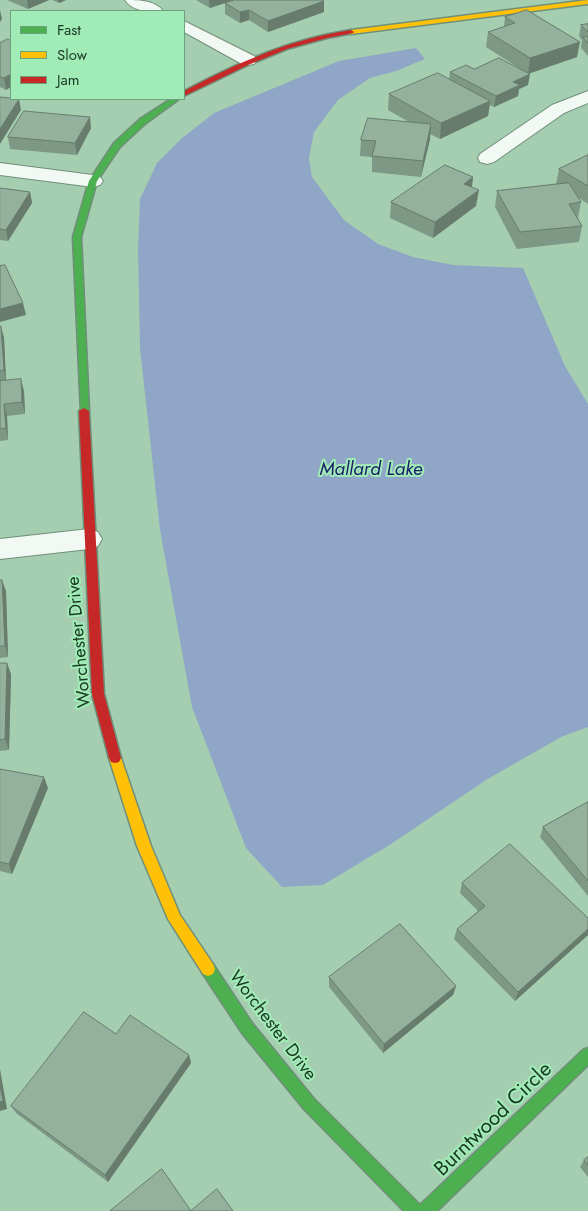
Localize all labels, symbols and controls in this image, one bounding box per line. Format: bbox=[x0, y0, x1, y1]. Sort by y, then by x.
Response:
legend bbox=[10, 10, 185, 100]
text: Fast bbox=[57, 19, 81, 41]
text: Slow bbox=[57, 44, 87, 66]
text: Jam bbox=[57, 69, 80, 91]
water label: Mallard Lake bbox=[319, 459, 423, 481]
street label: Worchester Drive bbox=[63, 575, 97, 709]
street label: Worchester Drive bbox=[224, 967, 320, 1085]
street label: Burntwood Circle bbox=[430, 1058, 558, 1182]

